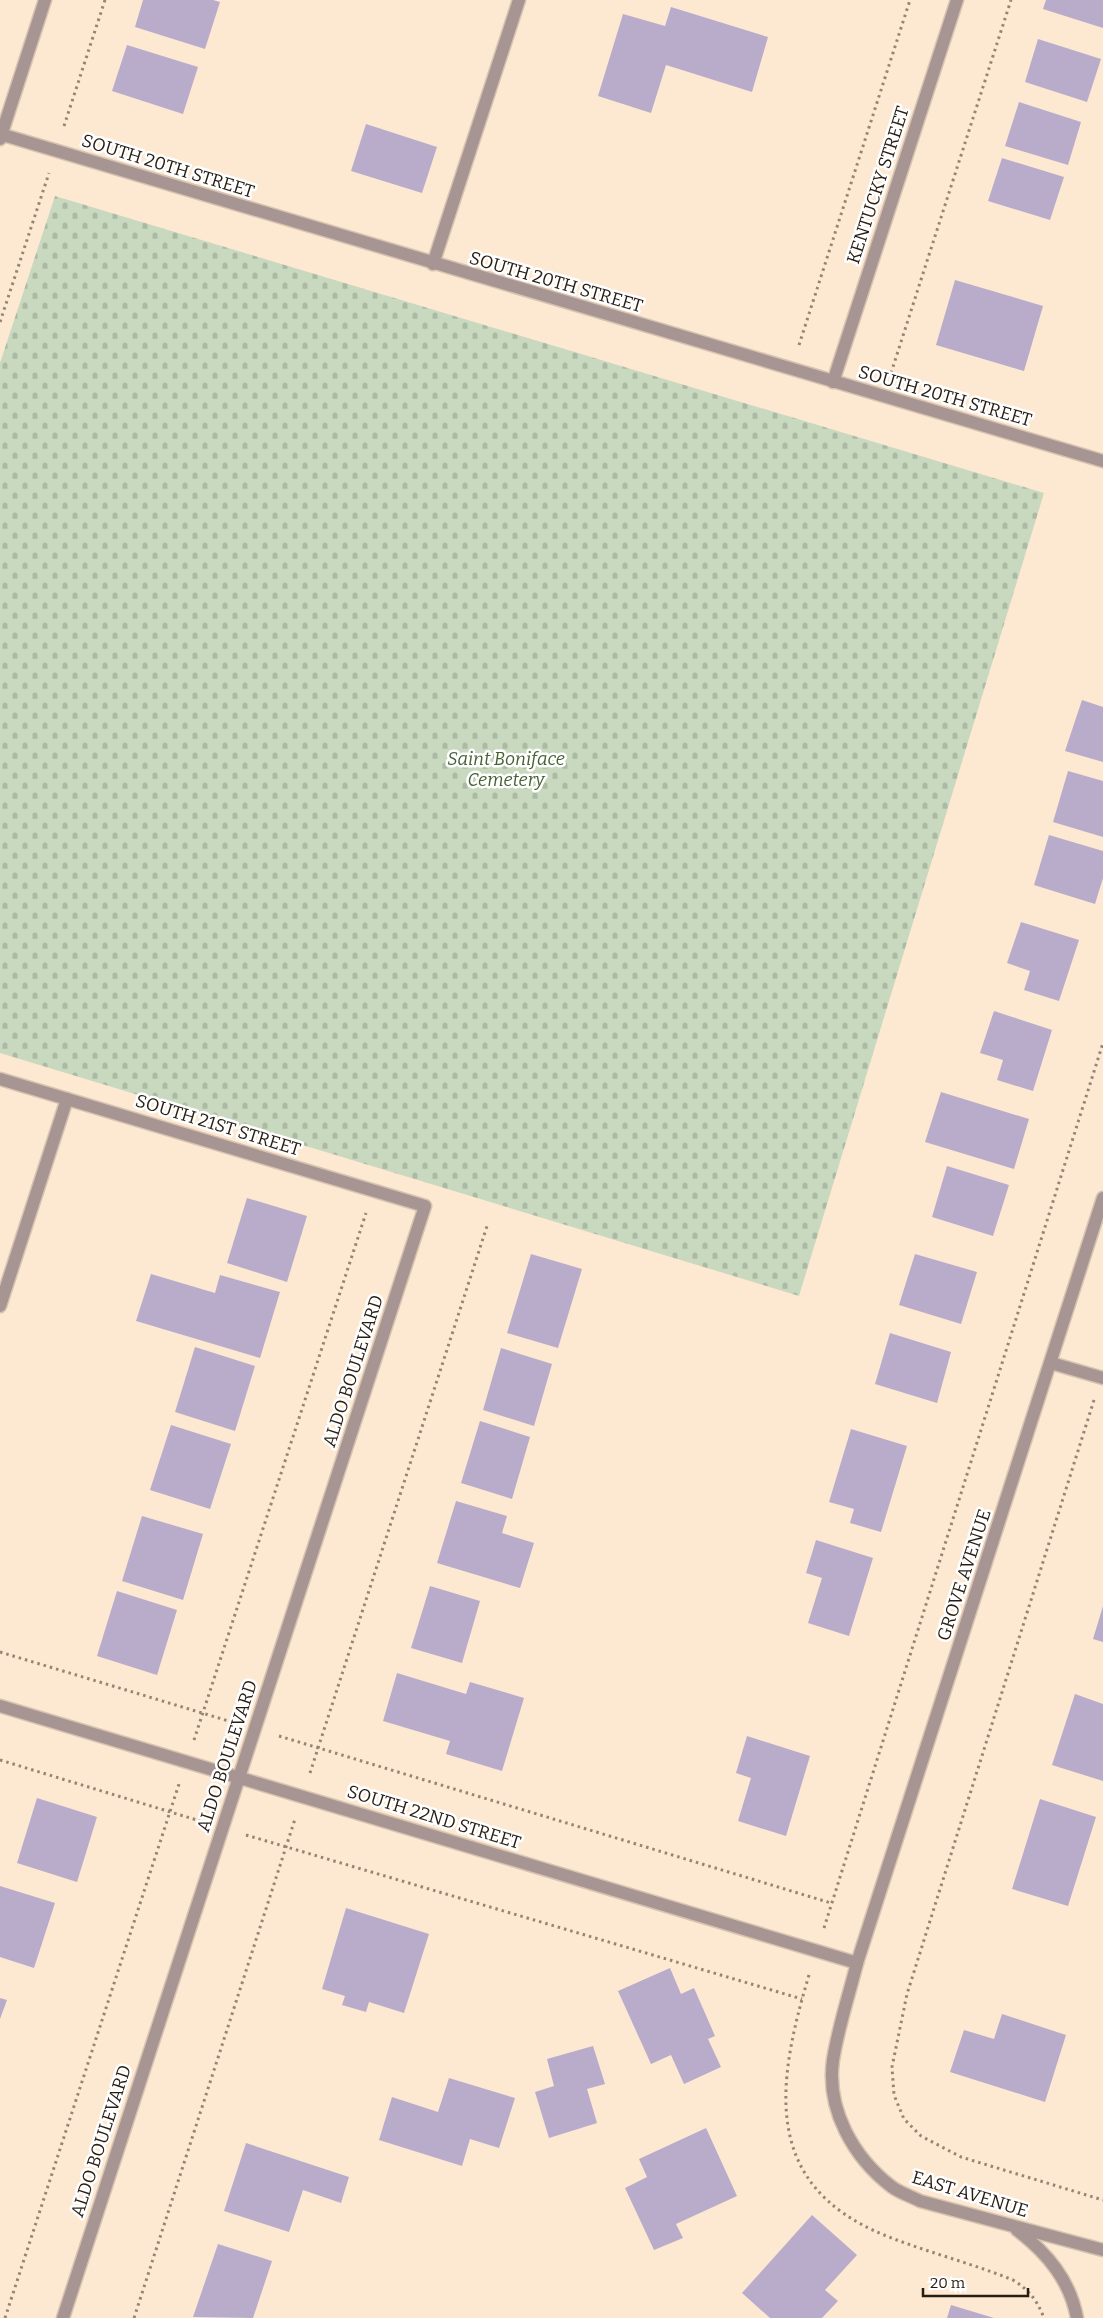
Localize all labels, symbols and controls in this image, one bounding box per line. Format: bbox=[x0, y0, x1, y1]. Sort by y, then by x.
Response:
street label: KENTUCKY STREET bbox=[842, 103, 914, 267]
street label: SOUTH 20TH STREET bbox=[79, 129, 257, 203]
street label: SOUTH 20TH STREET bbox=[467, 247, 646, 317]
street label: SOUTH 20TH STREET bbox=[856, 361, 1035, 431]
park label: Saint Boniface Cemetery bbox=[447, 748, 565, 791]
street label: SOUTH 21ST STREET bbox=[133, 1089, 304, 1161]
street label: ALDO BOULEVARD bbox=[318, 1292, 388, 1450]
street label: GROVE AVENUE bbox=[932, 1506, 996, 1644]
street label: ALDO BOULEVARD bbox=[192, 1677, 262, 1835]
street label: SOUTH 22ND STREET bbox=[345, 1780, 524, 1854]
street label: ALDO BOULEVARD bbox=[66, 2062, 136, 2220]
street label: EAST AVENUE bbox=[909, 2166, 1031, 2222]
scale bar bbox=[923, 2266, 1028, 2298]
text: 20 m bbox=[930, 2274, 966, 2292]

